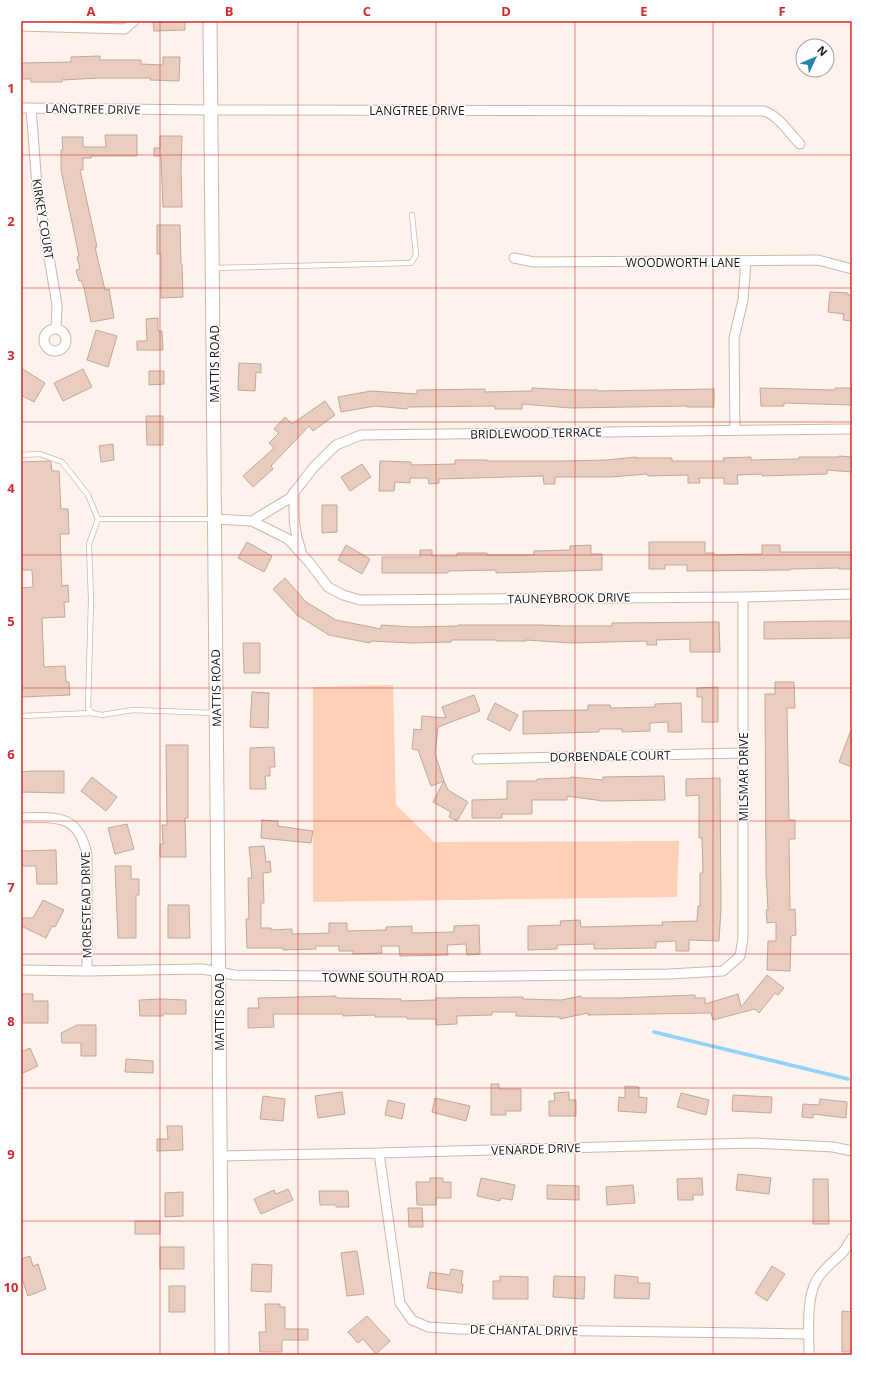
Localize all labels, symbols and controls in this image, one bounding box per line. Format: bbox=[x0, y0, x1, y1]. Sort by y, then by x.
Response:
text: A bbox=[87, 2, 96, 20]
text: B bbox=[225, 2, 234, 20]
text: C bbox=[363, 2, 371, 20]
text: D bbox=[501, 2, 511, 20]
text: E bbox=[640, 2, 648, 20]
text: F bbox=[778, 2, 786, 20]
north arrow bbox=[795, 38, 835, 78]
text: N bbox=[814, 42, 831, 59]
text: 1 bbox=[7, 79, 15, 97]
street label: LANGTREE DRIVE bbox=[45, 100, 141, 118]
street label: LANGTREE DRIVE bbox=[369, 102, 465, 119]
street label: KIRKEY COURT bbox=[28, 177, 58, 261]
text: 2 bbox=[7, 212, 15, 230]
street label: WOODWORTH LANE bbox=[626, 254, 740, 271]
street label: MATTIS ROAD bbox=[206, 325, 223, 403]
text: 3 bbox=[7, 346, 15, 364]
street label: BRIDLEWOOD TERRACE bbox=[470, 423, 602, 443]
text: 4 bbox=[7, 479, 15, 497]
street label: TAUNEYBROOK DRIVE bbox=[507, 588, 631, 608]
text: 5 bbox=[7, 612, 15, 630]
street label: MATTIS ROAD bbox=[207, 649, 225, 727]
street label: MILSMAR DRIVE bbox=[735, 732, 752, 822]
text: 6 bbox=[7, 745, 15, 763]
street label: DORBENDALE COURT bbox=[549, 746, 671, 766]
street label: MORESTEAD DRIVE bbox=[77, 851, 95, 959]
text: 7 bbox=[7, 878, 15, 896]
street label: TOWNE SOUTH ROAD bbox=[322, 969, 444, 986]
street label: MATTIS ROAD bbox=[211, 973, 228, 1051]
text: 8 bbox=[7, 1012, 15, 1030]
street label: VENARDE DRIVE bbox=[491, 1139, 581, 1159]
text: 9 bbox=[7, 1145, 15, 1163]
text: 10 bbox=[4, 1278, 18, 1296]
street label: DE CHANTAL DRIVE bbox=[470, 1321, 578, 1339]

